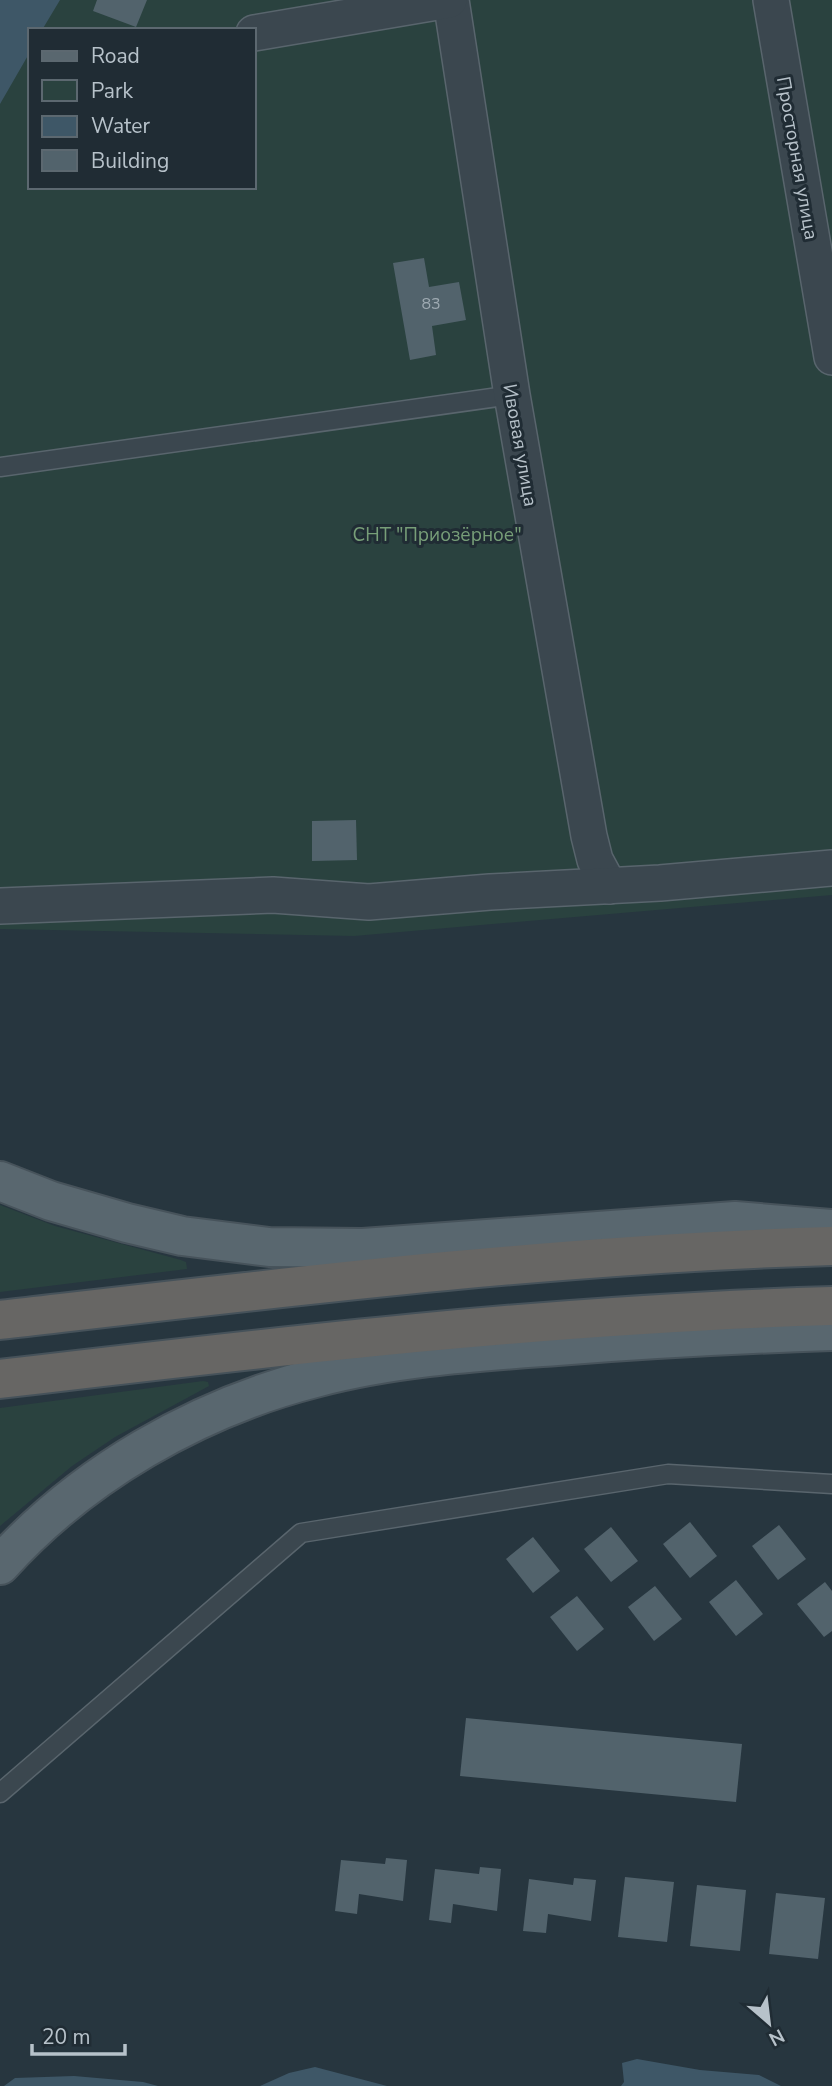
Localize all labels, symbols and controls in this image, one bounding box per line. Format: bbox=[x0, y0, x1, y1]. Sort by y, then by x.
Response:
legend bbox=[28, 28, 256, 189]
text: Road bbox=[91, 42, 140, 70]
street label: Просторная улица bbox=[770, 75, 824, 242]
text: Park bbox=[91, 77, 133, 105]
text: Water bbox=[91, 112, 150, 140]
text: Building bbox=[91, 147, 169, 175]
house number: 83 bbox=[421, 293, 441, 315]
street label: Ивовая улица bbox=[496, 382, 544, 508]
park label: СНТ "Приозёрное" bbox=[352, 522, 522, 548]
north arrow bbox=[734, 1988, 804, 2058]
scale bar bbox=[32, 2012, 124, 2056]
text: N bbox=[764, 2022, 789, 2052]
text: 20 m bbox=[42, 2023, 91, 2051]

